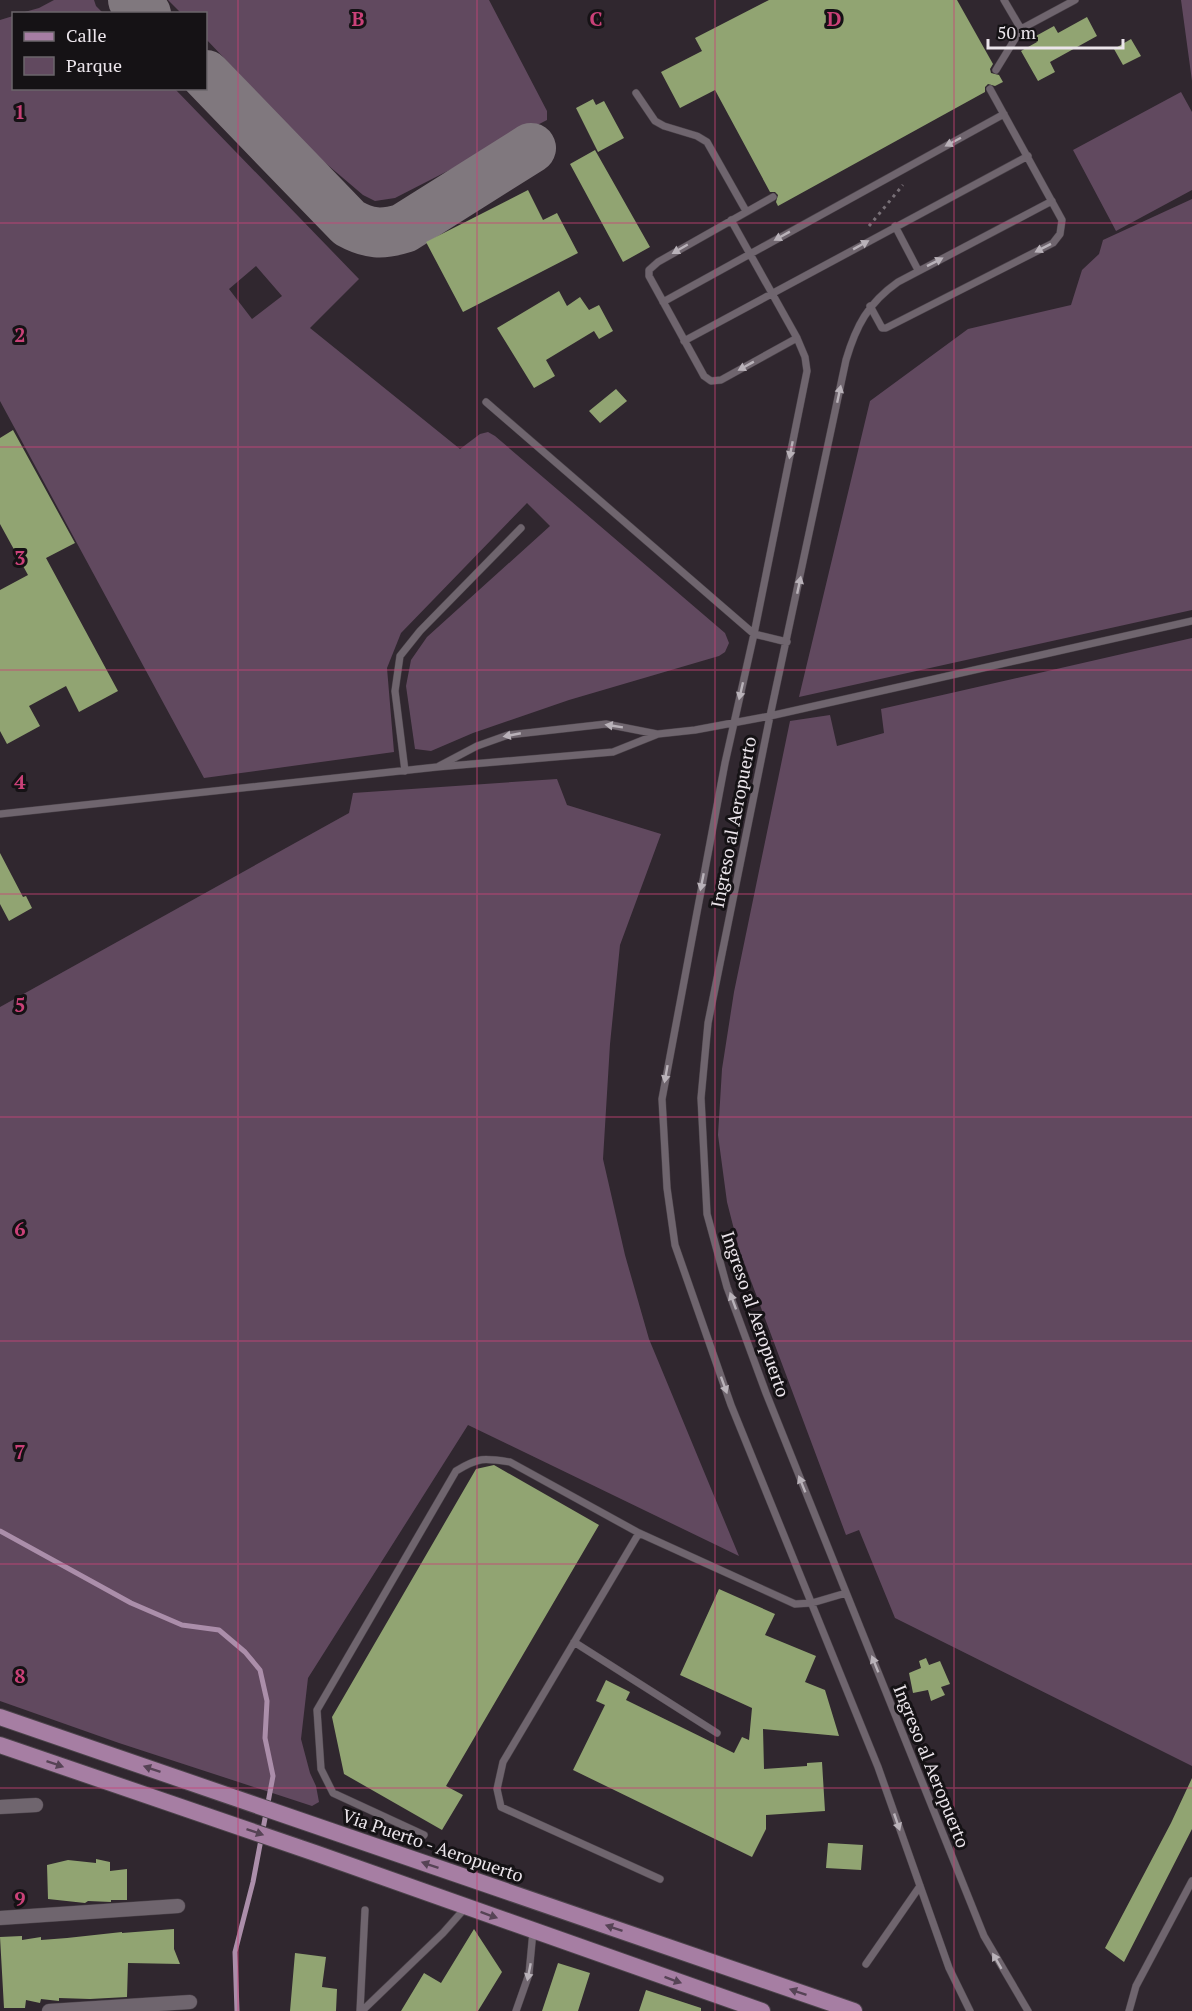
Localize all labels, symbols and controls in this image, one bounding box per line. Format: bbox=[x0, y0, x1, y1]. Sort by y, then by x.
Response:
text: B bbox=[352, 5, 365, 32]
text: C bbox=[589, 5, 603, 32]
text: D bbox=[827, 5, 841, 32]
legend bbox=[12, 12, 207, 90]
scale bar bbox=[988, 12, 1123, 50]
text: 50 m bbox=[997, 20, 1037, 44]
text: Calle bbox=[66, 23, 107, 47]
text: Parque bbox=[66, 53, 122, 77]
text: 1 bbox=[14, 98, 26, 125]
one-way arrow bbox=[944, 137, 961, 147]
one-way arrow bbox=[773, 231, 790, 241]
one-way arrow bbox=[852, 240, 869, 250]
one-way arrow bbox=[1034, 243, 1051, 253]
one-way arrow bbox=[672, 244, 688, 255]
one-way arrow bbox=[926, 257, 944, 267]
text: 2 bbox=[14, 321, 26, 348]
one-way arrow bbox=[737, 361, 754, 371]
one-way arrow bbox=[835, 385, 845, 404]
one-way arrow bbox=[786, 440, 795, 459]
text: 3 bbox=[14, 544, 26, 571]
one-way arrow bbox=[795, 575, 804, 594]
one-way arrow bbox=[735, 682, 745, 700]
one-way arrow bbox=[604, 722, 623, 731]
one-way arrow bbox=[502, 731, 521, 740]
street label: Ingreso al Aeropuerto bbox=[705, 734, 761, 910]
text: 4 bbox=[14, 768, 26, 795]
one-way arrow bbox=[697, 873, 706, 892]
text: 5 bbox=[14, 991, 26, 1018]
one-way arrow bbox=[662, 1064, 671, 1083]
text: 6 bbox=[14, 1215, 26, 1242]
street label: Ingreso al Aeropuerto bbox=[716, 1228, 796, 1400]
one-way arrow bbox=[727, 1292, 737, 1310]
one-way arrow bbox=[720, 1376, 730, 1394]
text: 7 bbox=[14, 1438, 26, 1465]
one-way arrow bbox=[797, 1474, 807, 1492]
one-way arrow bbox=[870, 1655, 880, 1673]
text: 8 bbox=[14, 1662, 26, 1689]
street label: Ingreso al Aeropuerto bbox=[888, 1681, 976, 1851]
one-way arrow bbox=[46, 1759, 64, 1769]
one-way arrow bbox=[143, 1764, 161, 1773]
street label: Via Puerto - Aeropuerto bbox=[339, 1803, 527, 1887]
one-way arrow bbox=[893, 1813, 903, 1831]
one-way arrow bbox=[246, 1828, 264, 1838]
one-way arrow bbox=[420, 1859, 438, 1869]
text: 9 bbox=[14, 1885, 26, 1912]
one-way arrow bbox=[480, 1911, 498, 1921]
one-way arrow bbox=[605, 1923, 623, 1933]
one-way arrow bbox=[992, 1953, 1003, 1969]
one-way arrow bbox=[524, 1962, 533, 1981]
one-way arrow bbox=[664, 1975, 682, 1985]
one-way arrow bbox=[789, 1986, 807, 1996]

